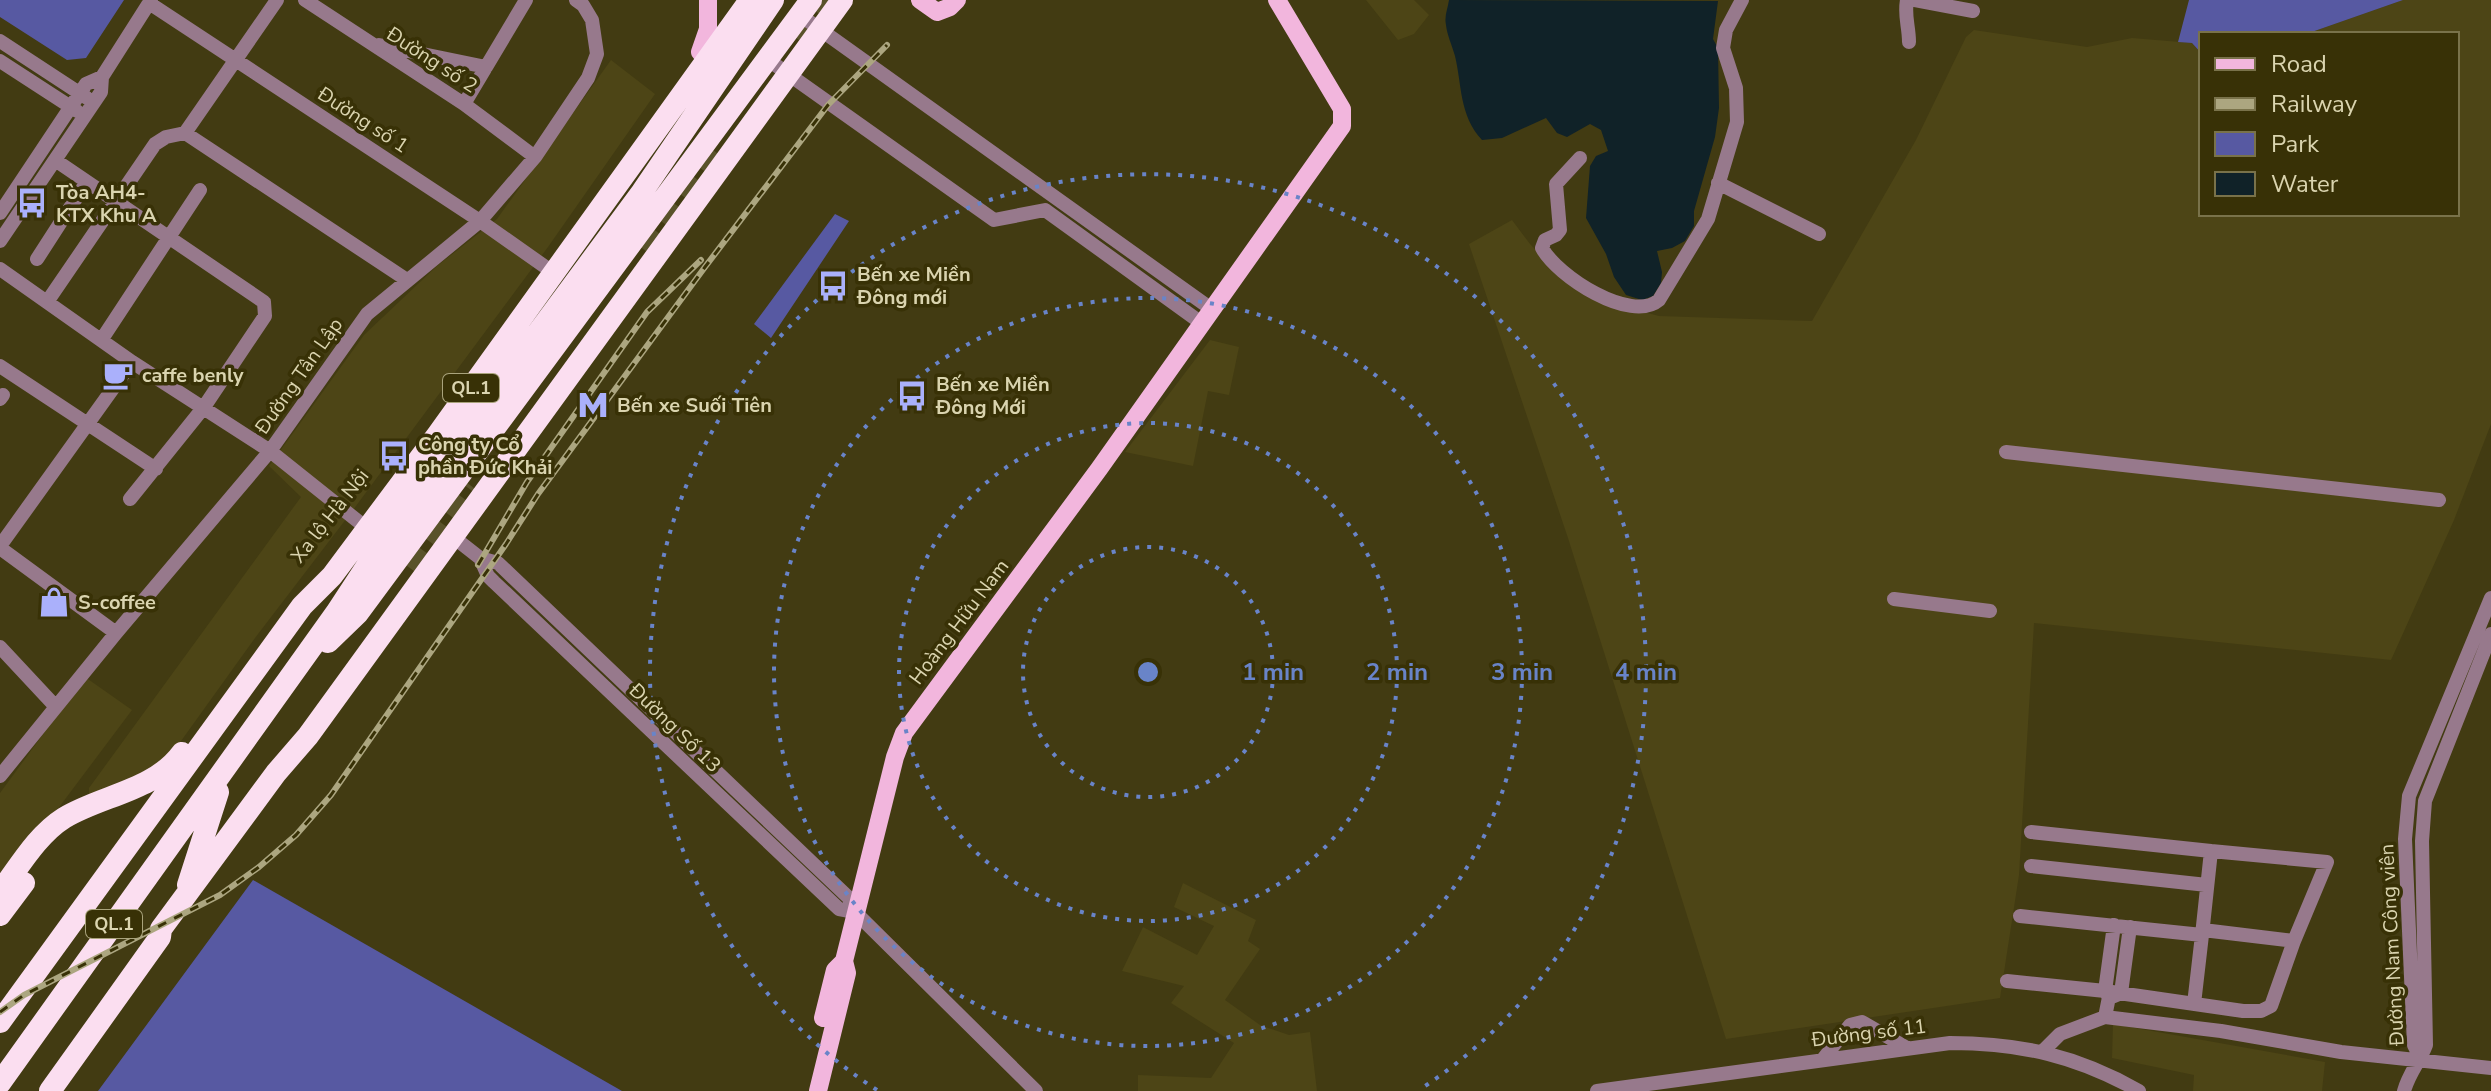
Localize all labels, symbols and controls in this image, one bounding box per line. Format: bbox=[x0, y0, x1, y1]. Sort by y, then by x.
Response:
street label: Đường số 2 bbox=[380, 20, 483, 99]
legend bbox=[2199, 32, 2459, 216]
text: Road bbox=[2271, 48, 2327, 80]
street label: Đường số 1 bbox=[311, 80, 414, 159]
text: Railway bbox=[2271, 88, 2358, 120]
text: Park bbox=[2271, 128, 2320, 160]
text: Water bbox=[2271, 168, 2339, 200]
place label: Tòa AH4- KTX Khu A bbox=[56, 179, 157, 229]
bus stop icon: Tòa AH4- KTX Khu A bbox=[15, 186, 49, 220]
place label: Bến xe Miền Đông mới bbox=[856, 261, 971, 311]
bus stop icon: Bến xe Miền Đông mới bbox=[816, 269, 850, 303]
street label: Đường Tân Lập bbox=[248, 312, 349, 440]
cafe icon: caffe benly bbox=[101, 358, 135, 392]
place label: caffe benly bbox=[142, 362, 244, 389]
place label: Bến xe Miền Đông Mới bbox=[935, 371, 1050, 421]
road number: QL.1 bbox=[443, 374, 499, 402]
bus stop icon: Bến xe Miền Đông Mới bbox=[895, 379, 929, 413]
metro station icon: Bến xe Suối Tiên bbox=[576, 388, 610, 422]
place label: Bến xe Suối Tiên bbox=[617, 392, 772, 419]
place label: Công ty Cổ phần Đức Khải bbox=[418, 431, 552, 481]
bus stop icon: Công ty Cổ phần Đức Khải bbox=[377, 439, 411, 473]
street label: Xa lộ Hà Nội bbox=[285, 463, 375, 569]
street label: Hoàng Hữu Nam bbox=[903, 554, 1015, 690]
shop icon: S-coffee bbox=[37, 585, 71, 619]
place label: S-coffee bbox=[78, 589, 156, 616]
text: 1 min bbox=[1242, 656, 1304, 688]
text: 2 min bbox=[1366, 656, 1428, 688]
text: 3 min bbox=[1491, 656, 1553, 688]
text: 4 min bbox=[1615, 656, 1677, 688]
centre of rings bbox=[1134, 658, 1162, 686]
street label: Đường Số 13 bbox=[622, 677, 727, 779]
street label: Đường Nam Công viên bbox=[2373, 843, 2411, 1048]
road number: QL.1 bbox=[86, 910, 142, 938]
street label: Đường số 11 bbox=[1809, 1013, 1928, 1054]

